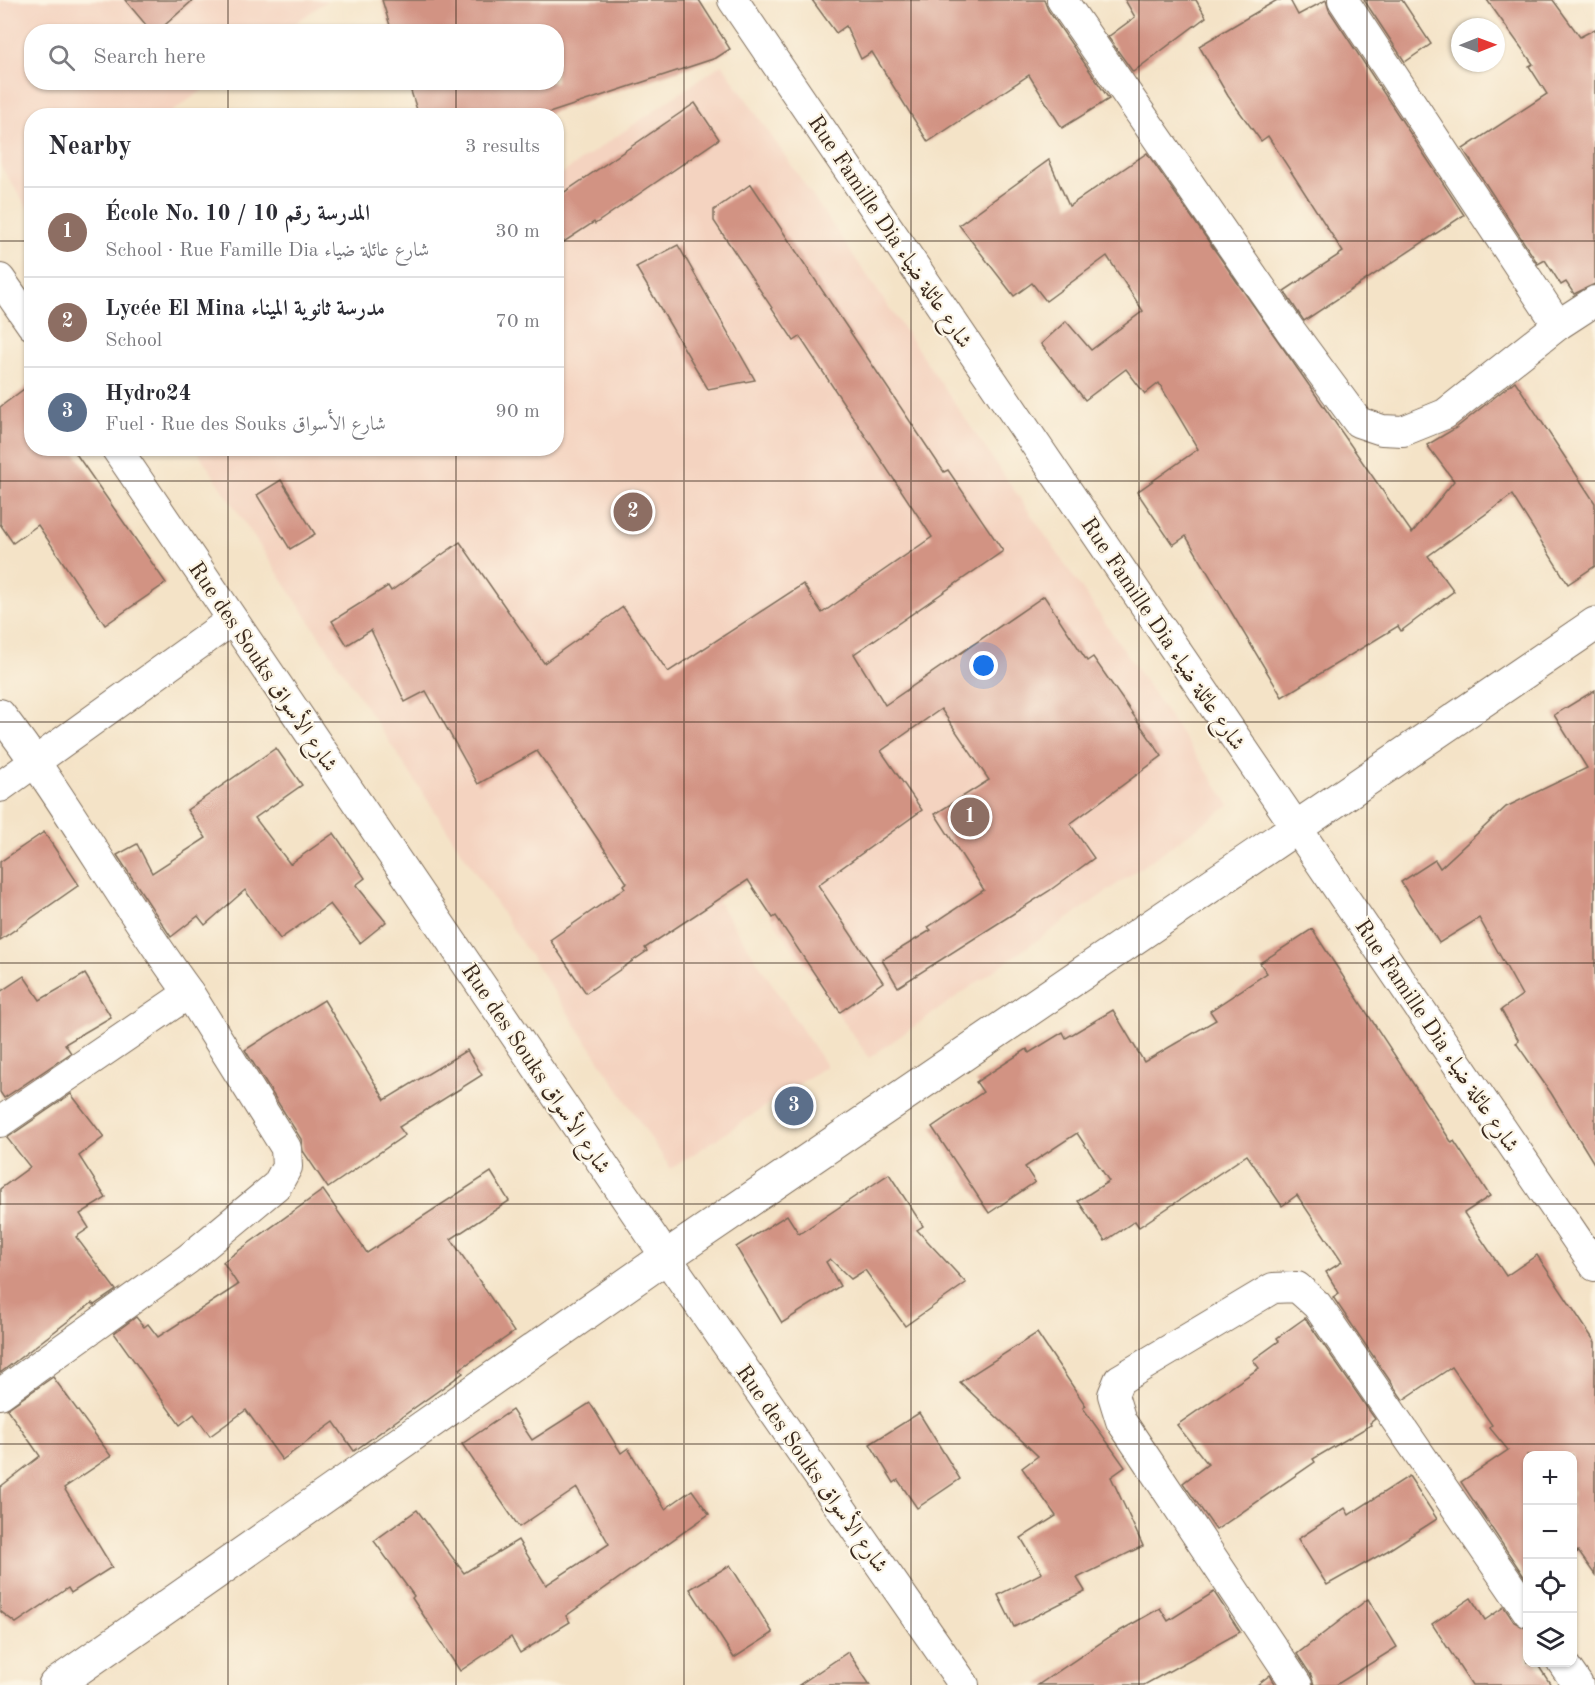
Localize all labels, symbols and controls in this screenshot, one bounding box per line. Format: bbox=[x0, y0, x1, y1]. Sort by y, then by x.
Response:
north arrow bbox=[1451, 18, 1505, 72]
search box bbox=[24, 24, 564, 90]
icon: search bbox=[45, 41, 78, 74]
text: Search here bbox=[93, 46, 206, 68]
street label: Rue Famille Dia شارع عائلة ضياء bbox=[798, 112, 975, 356]
text: Nearby bbox=[48, 134, 132, 160]
text: 3 results bbox=[465, 137, 540, 157]
text: École No. 10 / المدرسة رقم 10 bbox=[105, 203, 370, 225]
text: 1 bbox=[62, 222, 73, 242]
text: 30 m bbox=[495, 222, 540, 242]
text: School · Rue Famille Dia شارع عائلة ضياء bbox=[105, 241, 429, 261]
text: Lycée El Mina مدرسة ثانوية الميناء bbox=[105, 298, 385, 320]
text: 2 bbox=[62, 312, 73, 332]
text: 70 m bbox=[495, 312, 540, 332]
text: School bbox=[105, 331, 162, 351]
text: Hydro24 bbox=[105, 383, 192, 405]
text: 3 bbox=[62, 402, 73, 422]
text: 90 m bbox=[495, 402, 540, 422]
text: Fuel · Rue des Souks شارع الأسواق bbox=[105, 415, 386, 435]
pin: 2 bbox=[614, 490, 652, 534]
street label: Rue Famille Dia شارع عائلة ضياء bbox=[1071, 514, 1248, 758]
street label: Rue des Souks شارع الأسواق bbox=[179, 555, 346, 779]
your location bbox=[969, 651, 998, 680]
pin: 1 bbox=[950, 794, 990, 840]
street label: Rue Famille Dia شارع عائلة ضياء bbox=[1345, 916, 1522, 1160]
street label: Rue des Souks شارع الأسواق bbox=[452, 957, 619, 1181]
pin: 3 bbox=[774, 1084, 814, 1128]
street label: Rue des Souks شارع الأسواق bbox=[726, 1358, 896, 1580]
map controls bbox=[1523, 1451, 1577, 1667]
button: + bbox=[1523, 1451, 1577, 1505]
button: − bbox=[1523, 1505, 1577, 1559]
button: locate bbox=[1523, 1559, 1577, 1613]
button: layers bbox=[1523, 1613, 1577, 1667]

